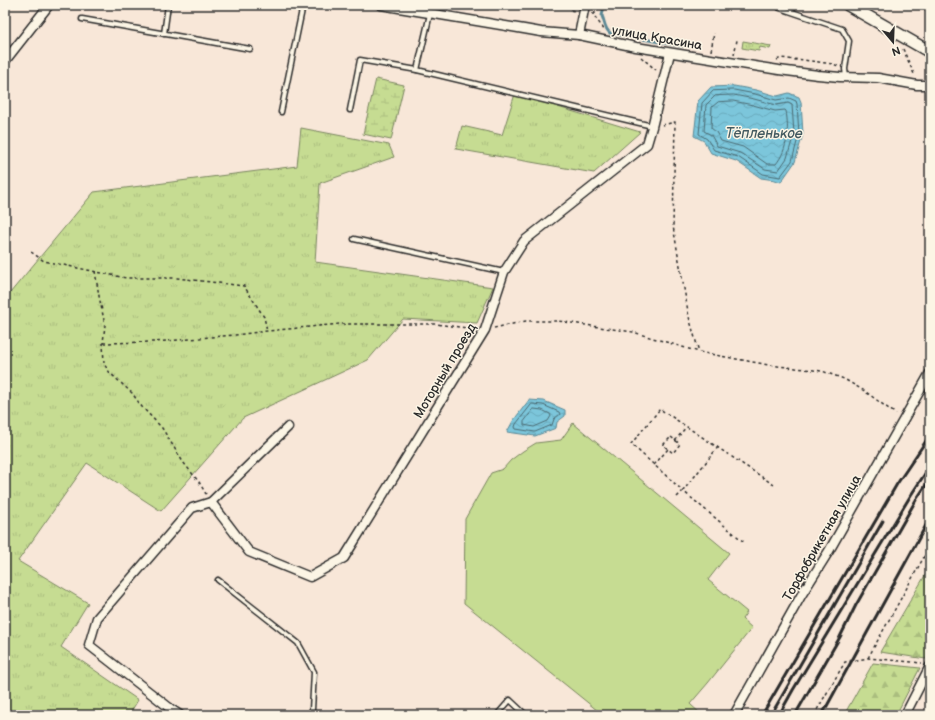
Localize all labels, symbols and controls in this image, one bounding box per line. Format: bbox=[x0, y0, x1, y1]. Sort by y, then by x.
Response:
street label: улица Красина bbox=[611, 22, 704, 54]
north arrow bbox=[873, 22, 913, 62]
text: N bbox=[890, 43, 902, 58]
water label: Тёпленькое bbox=[725, 125, 803, 142]
street label: Моторный проезд bbox=[410, 321, 480, 421]
street label: Торфобрикетная улица bbox=[779, 472, 865, 604]

